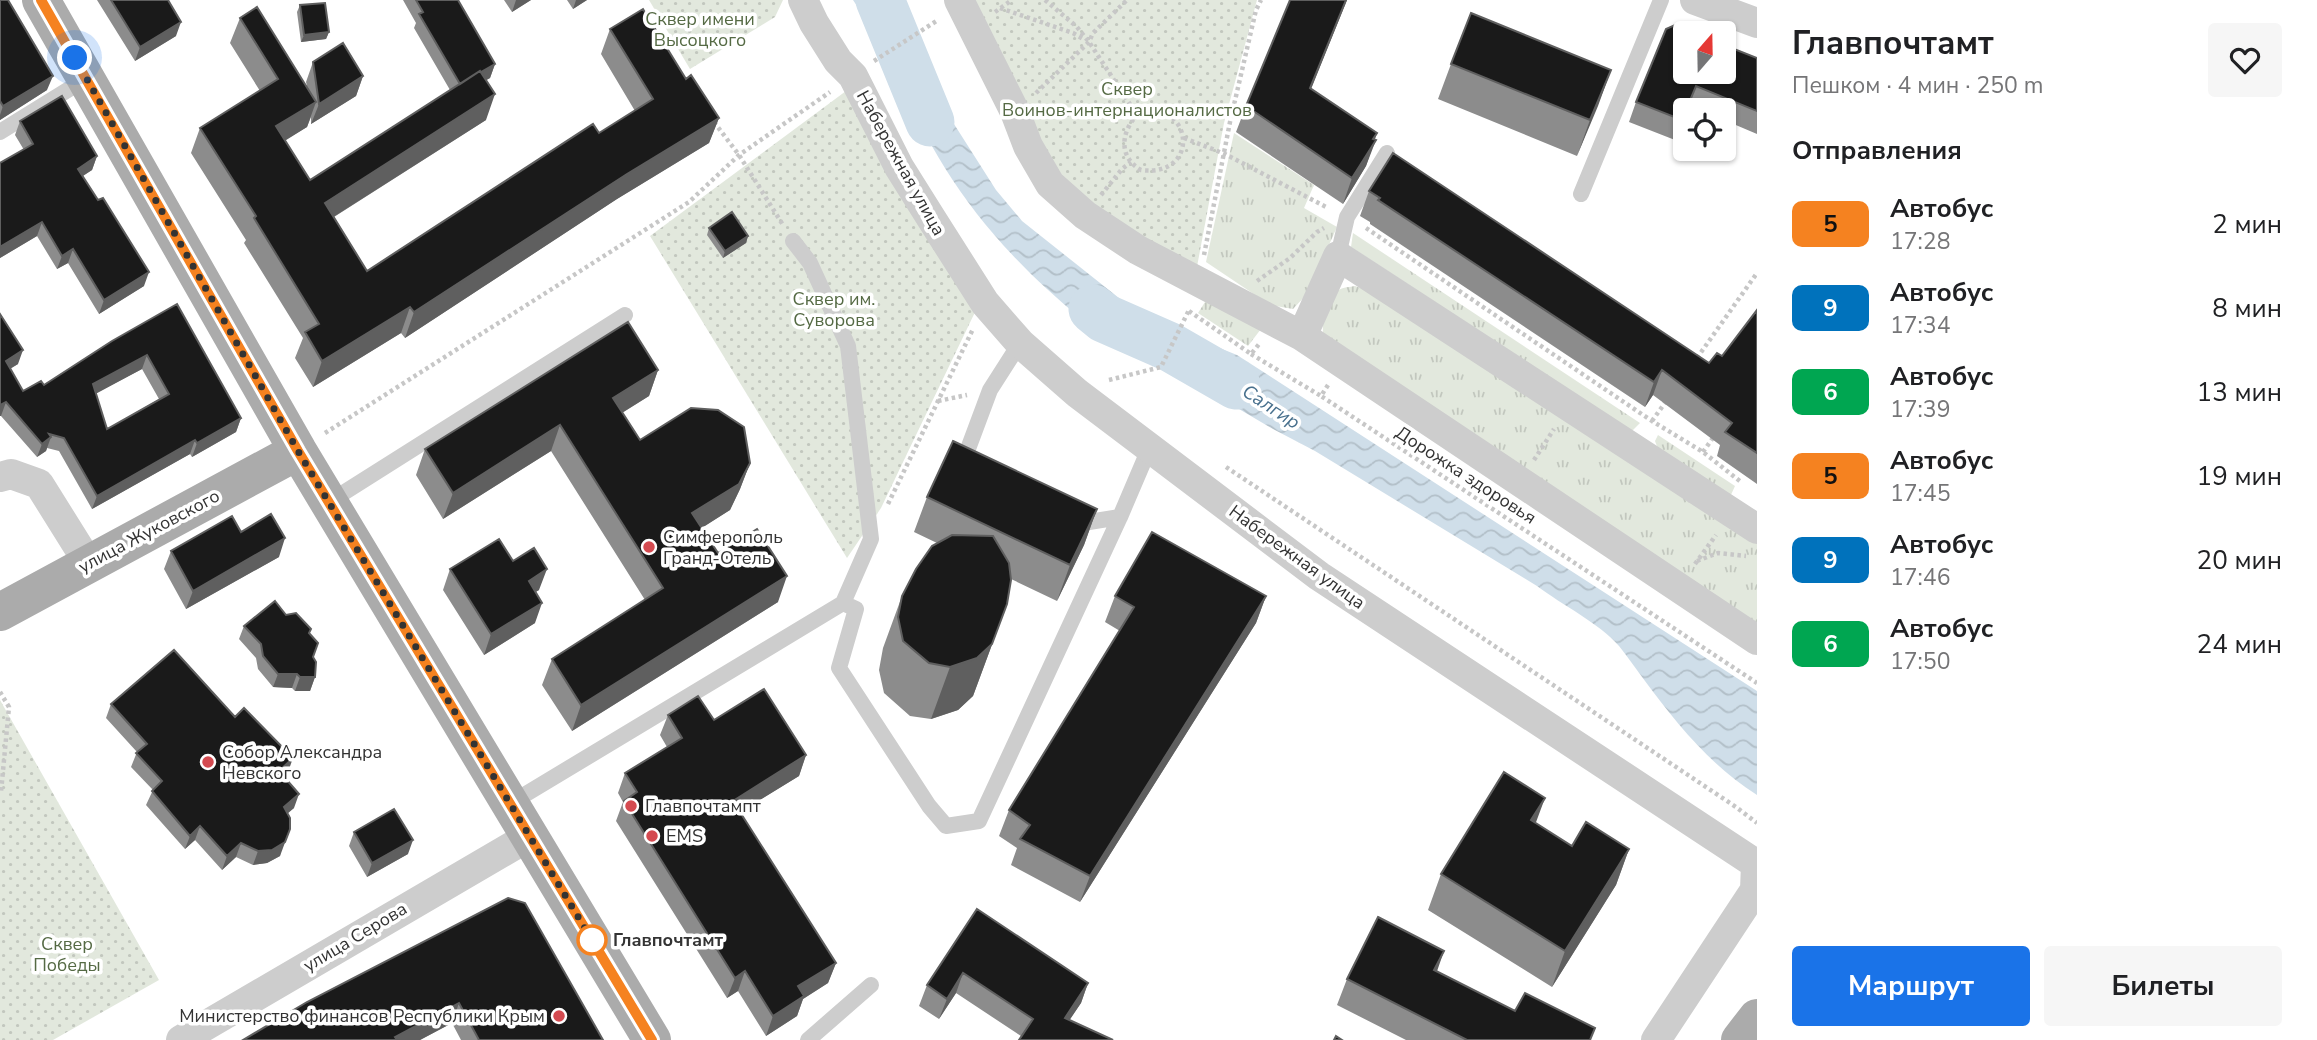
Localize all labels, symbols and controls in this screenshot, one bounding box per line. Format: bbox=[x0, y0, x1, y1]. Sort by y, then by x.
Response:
park label: Сквер имени Высоцкого bbox=[645, 7, 755, 52]
north arrow bbox=[1673, 21, 1736, 84]
map controls bbox=[1673, 21, 1736, 161]
text: Главпочтамт bbox=[1792, 21, 1994, 66]
button: heart bbox=[2208, 23, 2282, 97]
your location bbox=[57, 40, 92, 75]
text: Пешком · 4 мин · 250 m bbox=[1792, 70, 2043, 101]
park label: Сквер Воинов-интернационалистов bbox=[1002, 77, 1252, 122]
street label: Набережная улица bbox=[851, 86, 951, 240]
button: locate bbox=[1673, 98, 1736, 161]
text: Отправления bbox=[1792, 133, 1962, 168]
text: Автобус bbox=[1890, 191, 1993, 226]
text: 2 мин bbox=[2212, 207, 2282, 242]
text: 5 bbox=[1823, 208, 1838, 240]
text: 17:28 bbox=[1890, 226, 1950, 257]
text: Автобус bbox=[1890, 275, 1993, 310]
park label: Сквер им. Суворова bbox=[793, 287, 875, 332]
text: 8 мин bbox=[2212, 291, 2282, 326]
text: 9 bbox=[1823, 292, 1838, 324]
text: 17:34 bbox=[1890, 310, 1950, 341]
text: Автобус bbox=[1890, 359, 1993, 394]
text: 13 мин bbox=[2197, 375, 2282, 410]
text: 6 bbox=[1823, 376, 1838, 408]
water label: Салгир bbox=[1237, 379, 1305, 435]
text: 17:39 bbox=[1890, 394, 1950, 425]
street label: Дорожка здоровья bbox=[1391, 420, 1541, 530]
text: Автобус bbox=[1890, 443, 1993, 478]
text: 19 мин bbox=[2197, 459, 2282, 494]
text: 5 bbox=[1823, 460, 1838, 492]
text: 17:45 bbox=[1890, 478, 1950, 509]
street label: улица Жуковского bbox=[74, 484, 224, 578]
street label: Набережная улица bbox=[1224, 499, 1370, 615]
place label: Симферополь Гранд-Отель bbox=[663, 525, 783, 570]
text: Автобус bbox=[1890, 527, 1993, 562]
marker: Симферополь Гранд-Отель bbox=[641, 539, 657, 555]
text: 20 мин bbox=[2197, 543, 2282, 578]
text: 9 bbox=[1823, 544, 1838, 576]
text: 17:46 bbox=[1890, 562, 1950, 593]
text: Автобус bbox=[1890, 611, 1993, 646]
text: 24 мин bbox=[2197, 627, 2282, 662]
text: 6 bbox=[1823, 628, 1838, 660]
text: 17:50 bbox=[1890, 646, 1950, 677]
place label: Собор Александра Невского bbox=[222, 740, 382, 785]
marker: Собор Александра Невского bbox=[200, 754, 216, 770]
place label: Главпочтампт bbox=[645, 794, 761, 818]
marker: Главпочтампт bbox=[623, 798, 639, 814]
place label: EMS bbox=[666, 824, 703, 848]
marker: EMS bbox=[644, 828, 660, 844]
street label: улица Серова bbox=[299, 897, 411, 977]
marker: Главпочтамт bbox=[577, 925, 607, 955]
place label: Главпочтамт bbox=[613, 928, 723, 952]
park label: Сквер Победы bbox=[33, 932, 101, 977]
button: Маршрут bbox=[1792, 946, 2030, 1026]
button: Билеты bbox=[2044, 946, 2282, 1026]
place label: Министерство финансов Республики Крым bbox=[179, 1004, 545, 1028]
marker: Министерство финансов Республики Крым bbox=[551, 1008, 567, 1024]

